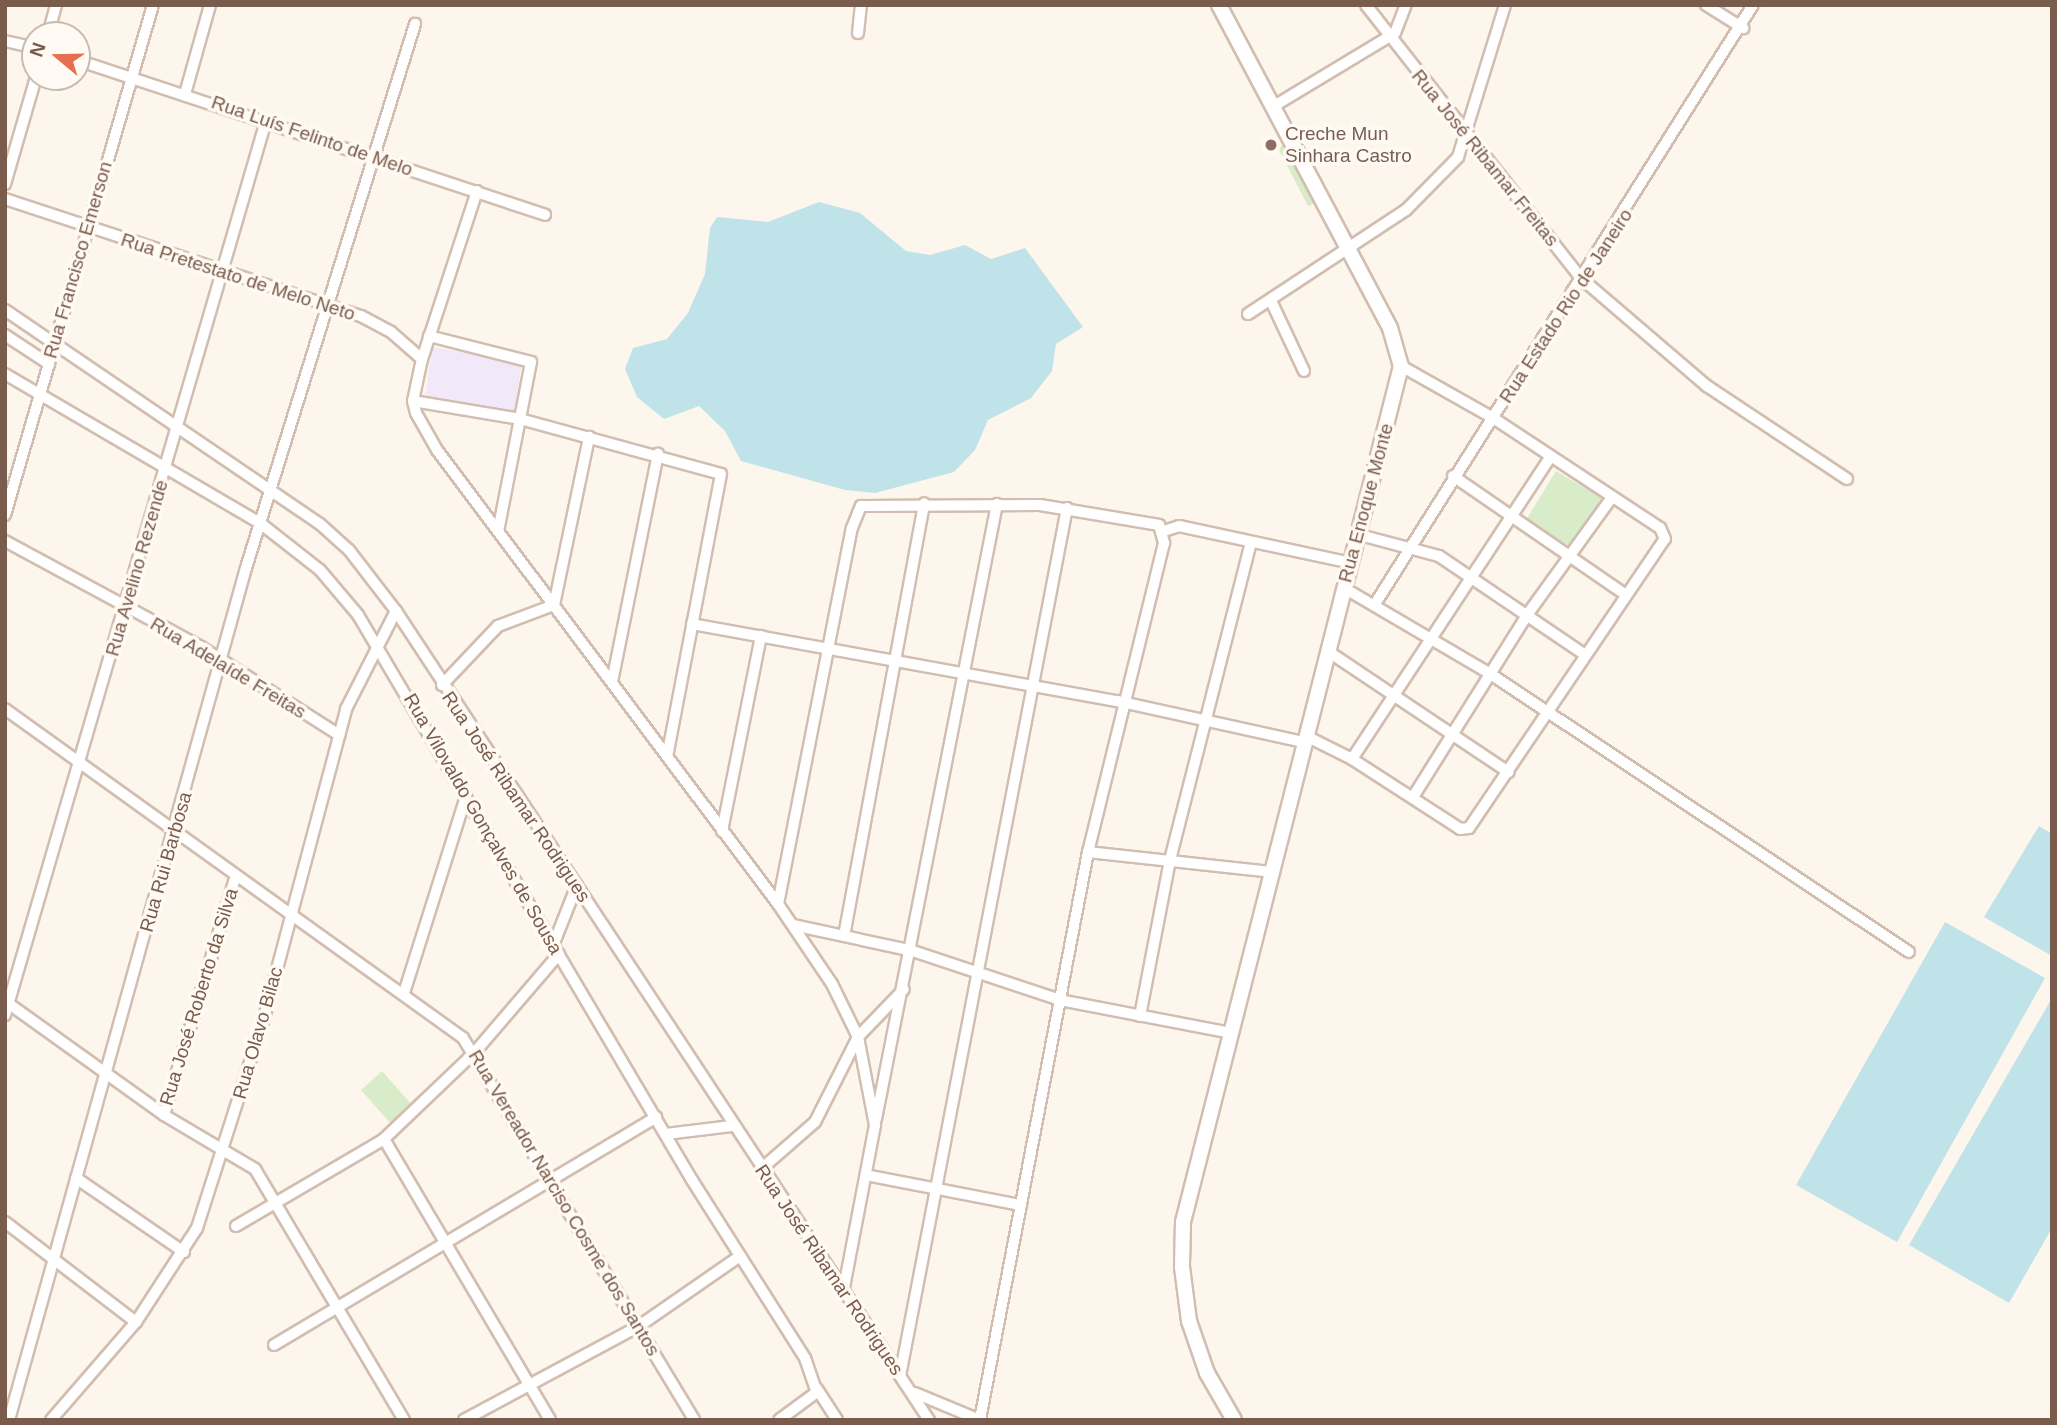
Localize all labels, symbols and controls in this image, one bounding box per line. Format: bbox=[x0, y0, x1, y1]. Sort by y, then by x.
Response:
north arrow bbox=[21, 21, 91, 91]
text: N bbox=[25, 40, 50, 60]
street label: Rua José Ribamar Freitas bbox=[1407, 65, 1563, 251]
street label: Rua Luís Felinto de Melo bbox=[208, 91, 416, 181]
place label: Creche Mun Sinhara Castro bbox=[1285, 123, 1412, 167]
marker: Creche Mun Sinhara Castro bbox=[1263, 137, 1279, 153]
street label: Rua Francisco Emerson bbox=[39, 159, 117, 361]
street label: Rua Estado Rio de Janeiro bbox=[1495, 205, 1637, 407]
street label: Rua Pretestato de Melo Neto bbox=[118, 228, 358, 326]
street label: Rua Enoque Monte bbox=[1334, 421, 1398, 585]
street label: Rua Avelino Rezende bbox=[101, 477, 173, 659]
street label: Rua Adelaíde Freitas bbox=[146, 612, 310, 724]
street label: Rua José Ribamar Rodrigues bbox=[437, 687, 595, 907]
street label: Rua Vilovaldo Gonçalves de Sousa bbox=[399, 689, 567, 959]
street label: Rua Rui Barbosa bbox=[135, 789, 197, 935]
street label: Rua José Roberto da Silva bbox=[155, 886, 243, 1108]
street label: Rua Olavo Bilac bbox=[228, 964, 288, 1102]
street label: Rua Vereador Narciso Cosme dos Santos bbox=[463, 1046, 665, 1360]
street label: Rua José Ribamar Rodrigues bbox=[750, 1160, 908, 1380]

